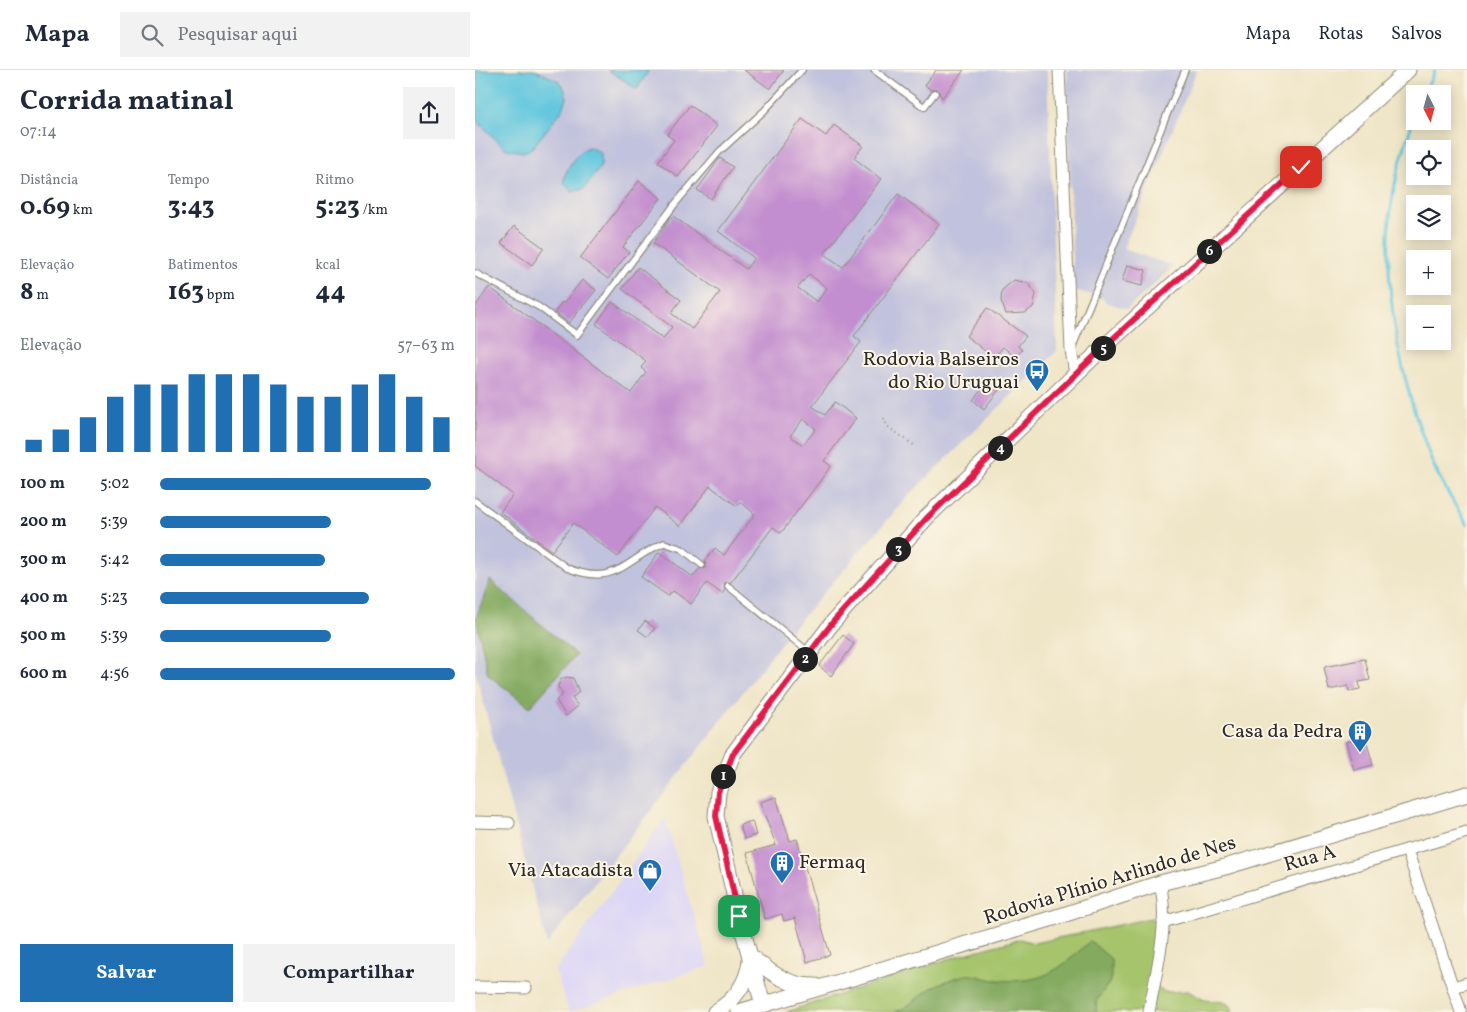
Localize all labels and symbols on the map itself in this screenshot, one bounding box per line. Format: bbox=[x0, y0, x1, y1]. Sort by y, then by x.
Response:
north arrow bbox=[1406, 85, 1451, 130]
pin bbox=[1280, 146, 1322, 188]
pin: 6 bbox=[1197, 238, 1221, 264]
pin: 5 bbox=[1091, 336, 1115, 360]
place label: Rodovia Balseiros do Rio Uruguai bbox=[863, 346, 1019, 397]
bus stop icon: Rodovia Balseiros do Rio Uruguai bbox=[1024, 358, 1050, 392]
pin: 4 bbox=[987, 436, 1013, 460]
pin: 3 bbox=[885, 536, 911, 562]
pin: 2 bbox=[793, 646, 817, 672]
place label: Casa da Pedra bbox=[1222, 718, 1343, 746]
building icon: Casa da Pedra bbox=[1347, 719, 1373, 753]
pin: 1 bbox=[711, 764, 735, 788]
street label: Rodovia Plínio Arlindo de Nes bbox=[980, 829, 1240, 933]
street label: Rua A bbox=[1281, 838, 1339, 880]
place label: Fermaq bbox=[799, 849, 866, 877]
building icon: Fermaq bbox=[769, 850, 795, 884]
place label: Via Atacadista bbox=[508, 857, 633, 885]
shop icon: Via Atacadista bbox=[637, 858, 663, 892]
pin bbox=[718, 895, 760, 937]

